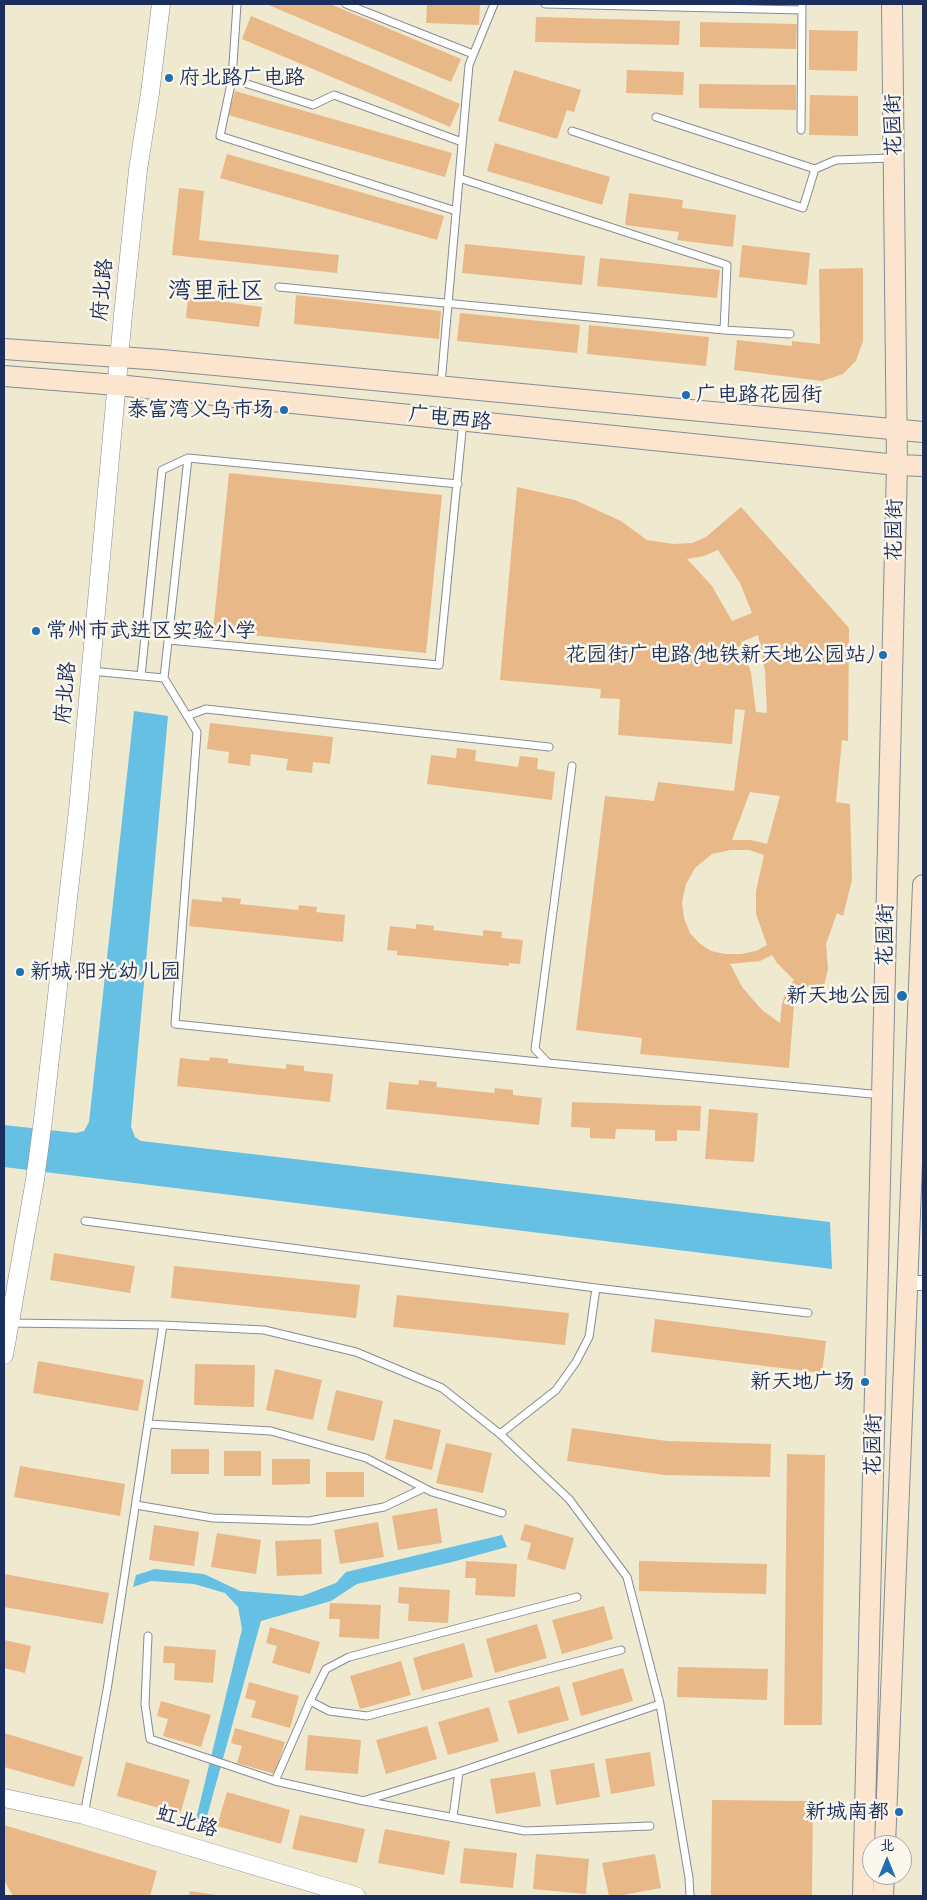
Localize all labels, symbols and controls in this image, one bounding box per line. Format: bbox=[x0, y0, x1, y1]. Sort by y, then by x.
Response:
place label: 府北路广电路 bbox=[179, 65, 305, 91]
marker: 府北路广电路 bbox=[163, 72, 175, 84]
street label: 花园街 bbox=[881, 93, 907, 157]
street label: 府北路 bbox=[88, 258, 118, 322]
district label: 湾里社区 bbox=[168, 278, 264, 306]
place label: 广电路花园街 bbox=[696, 382, 822, 408]
marker: 广电路花园街 bbox=[680, 389, 692, 401]
place label: 泰富湾义乌市场 bbox=[127, 397, 274, 423]
street label: 广电西路 bbox=[407, 402, 493, 436]
marker: 泰富湾义乌市场 bbox=[278, 404, 290, 416]
street label: 花园街 bbox=[882, 498, 908, 562]
place label: 常州市武进区实验小学 bbox=[46, 618, 256, 644]
marker: 常州市武进区实验小学 bbox=[30, 625, 42, 637]
place label: 花园街广电路(地铁新天地公园站) bbox=[565, 642, 873, 668]
marker: 花园街广电路(地铁新天地公园站) bbox=[877, 649, 889, 661]
street label: 府北路 bbox=[51, 661, 81, 725]
street label: 花园街 bbox=[873, 903, 899, 967]
place label: 新城·阳光幼儿园 bbox=[30, 959, 181, 985]
marker: 新城·阳光幼儿园 bbox=[14, 966, 26, 978]
place label: 新天地公园 bbox=[786, 983, 891, 1009]
marker: 新天地公园 bbox=[895, 989, 909, 1003]
place label: 新天地广场 bbox=[750, 1369, 855, 1395]
marker: 新天地广场 bbox=[859, 1376, 871, 1388]
street label: 花园街 bbox=[861, 1413, 887, 1477]
place label: 新城南都 bbox=[805, 1799, 889, 1825]
street label: 虹北路 bbox=[153, 1801, 221, 1843]
marker: 新城南都 bbox=[893, 1806, 905, 1818]
north arrow bbox=[862, 1835, 912, 1885]
text: 北 bbox=[880, 1837, 894, 1854]

